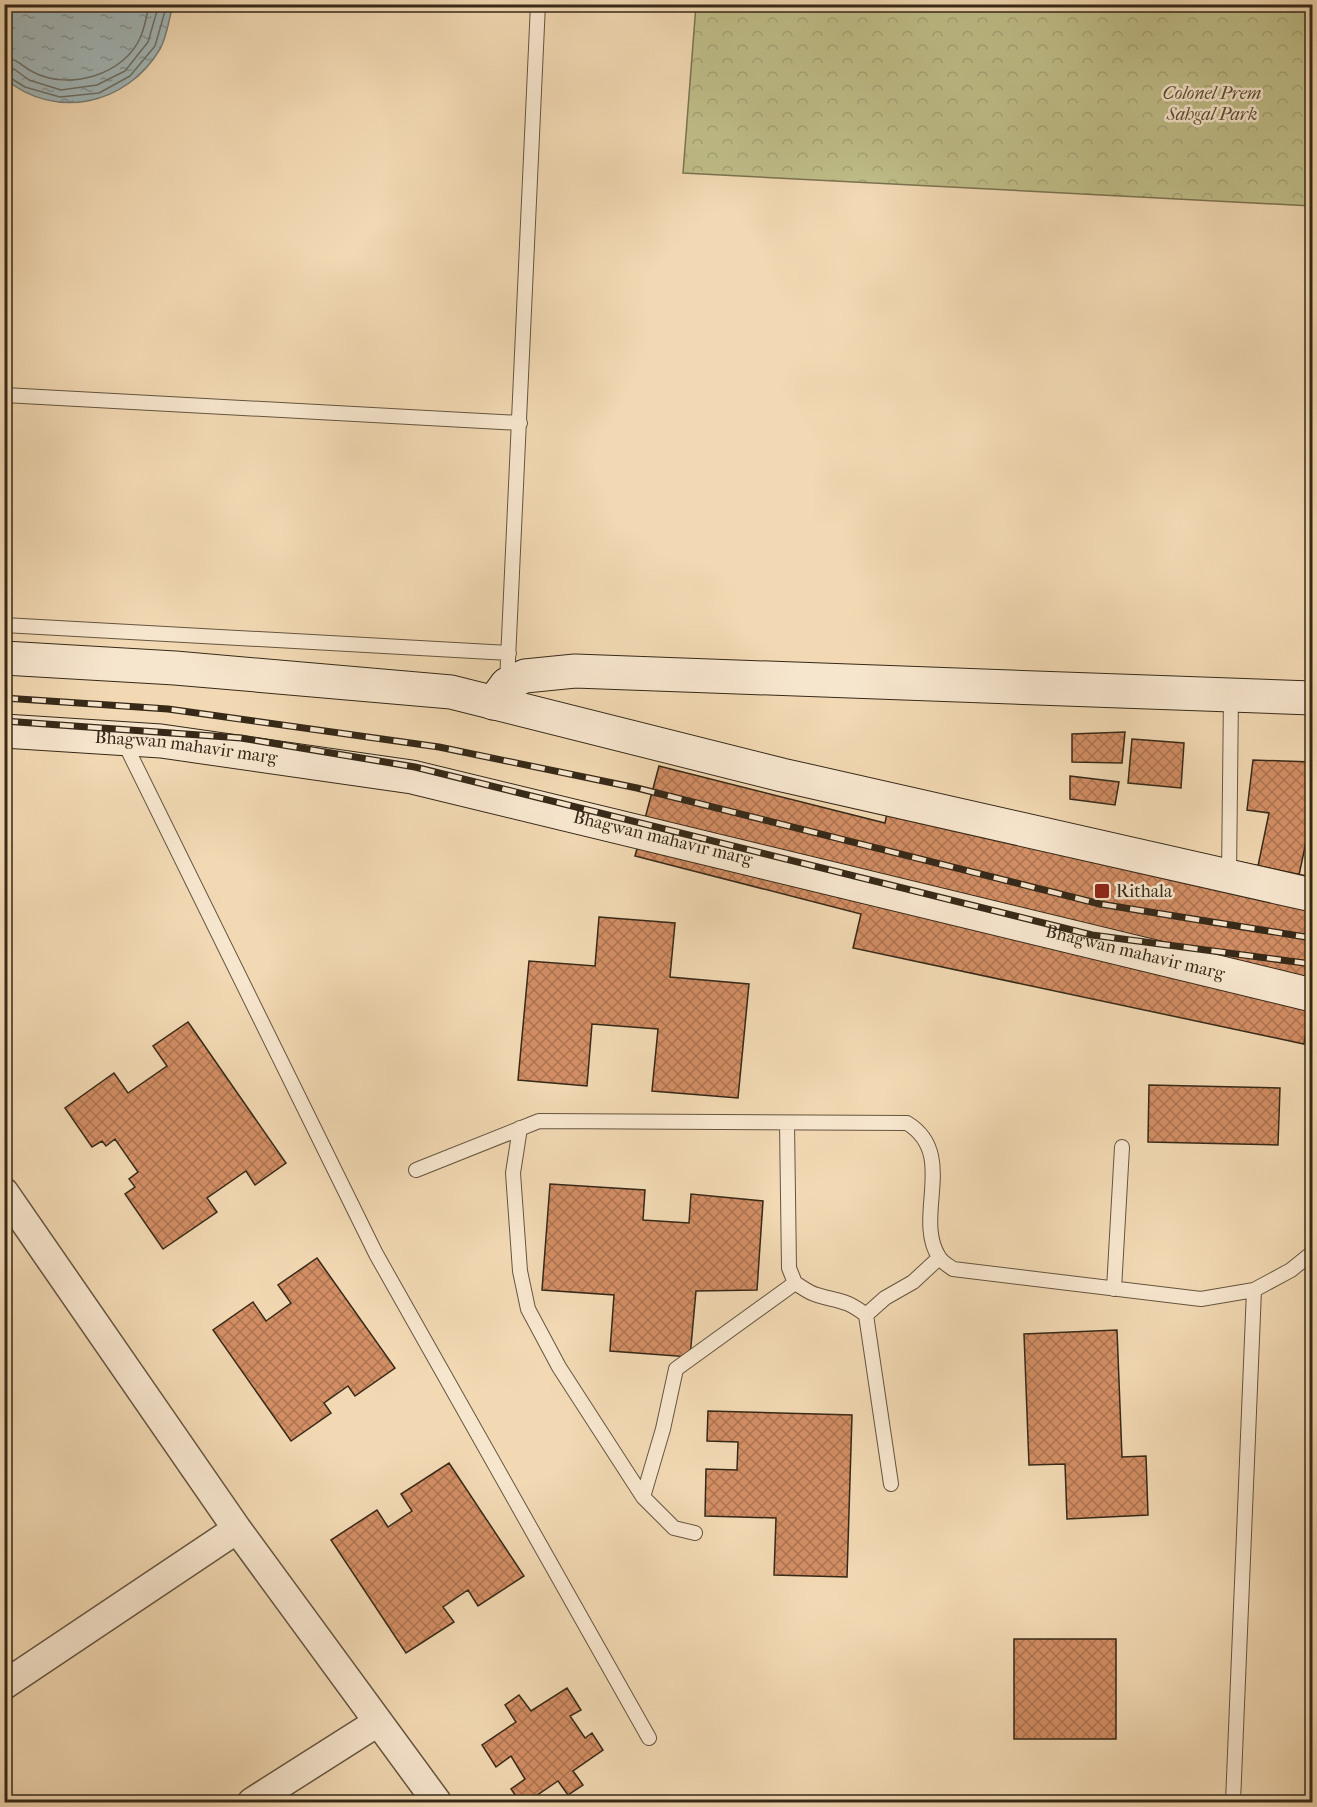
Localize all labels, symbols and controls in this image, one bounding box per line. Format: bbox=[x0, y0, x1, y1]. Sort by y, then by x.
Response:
park label: Colonel Prem Sahgal Park bbox=[1163, 83, 1262, 125]
street label: Bhagwan mahavir marg bbox=[94, 727, 279, 769]
street label: Bhagwan mahavir marg bbox=[571, 806, 755, 870]
place label: Rithala bbox=[1116, 881, 1173, 902]
marker: Rithala bbox=[1093, 882, 1111, 900]
street label: Bhagwan mahavir marg bbox=[1043, 921, 1227, 985]

